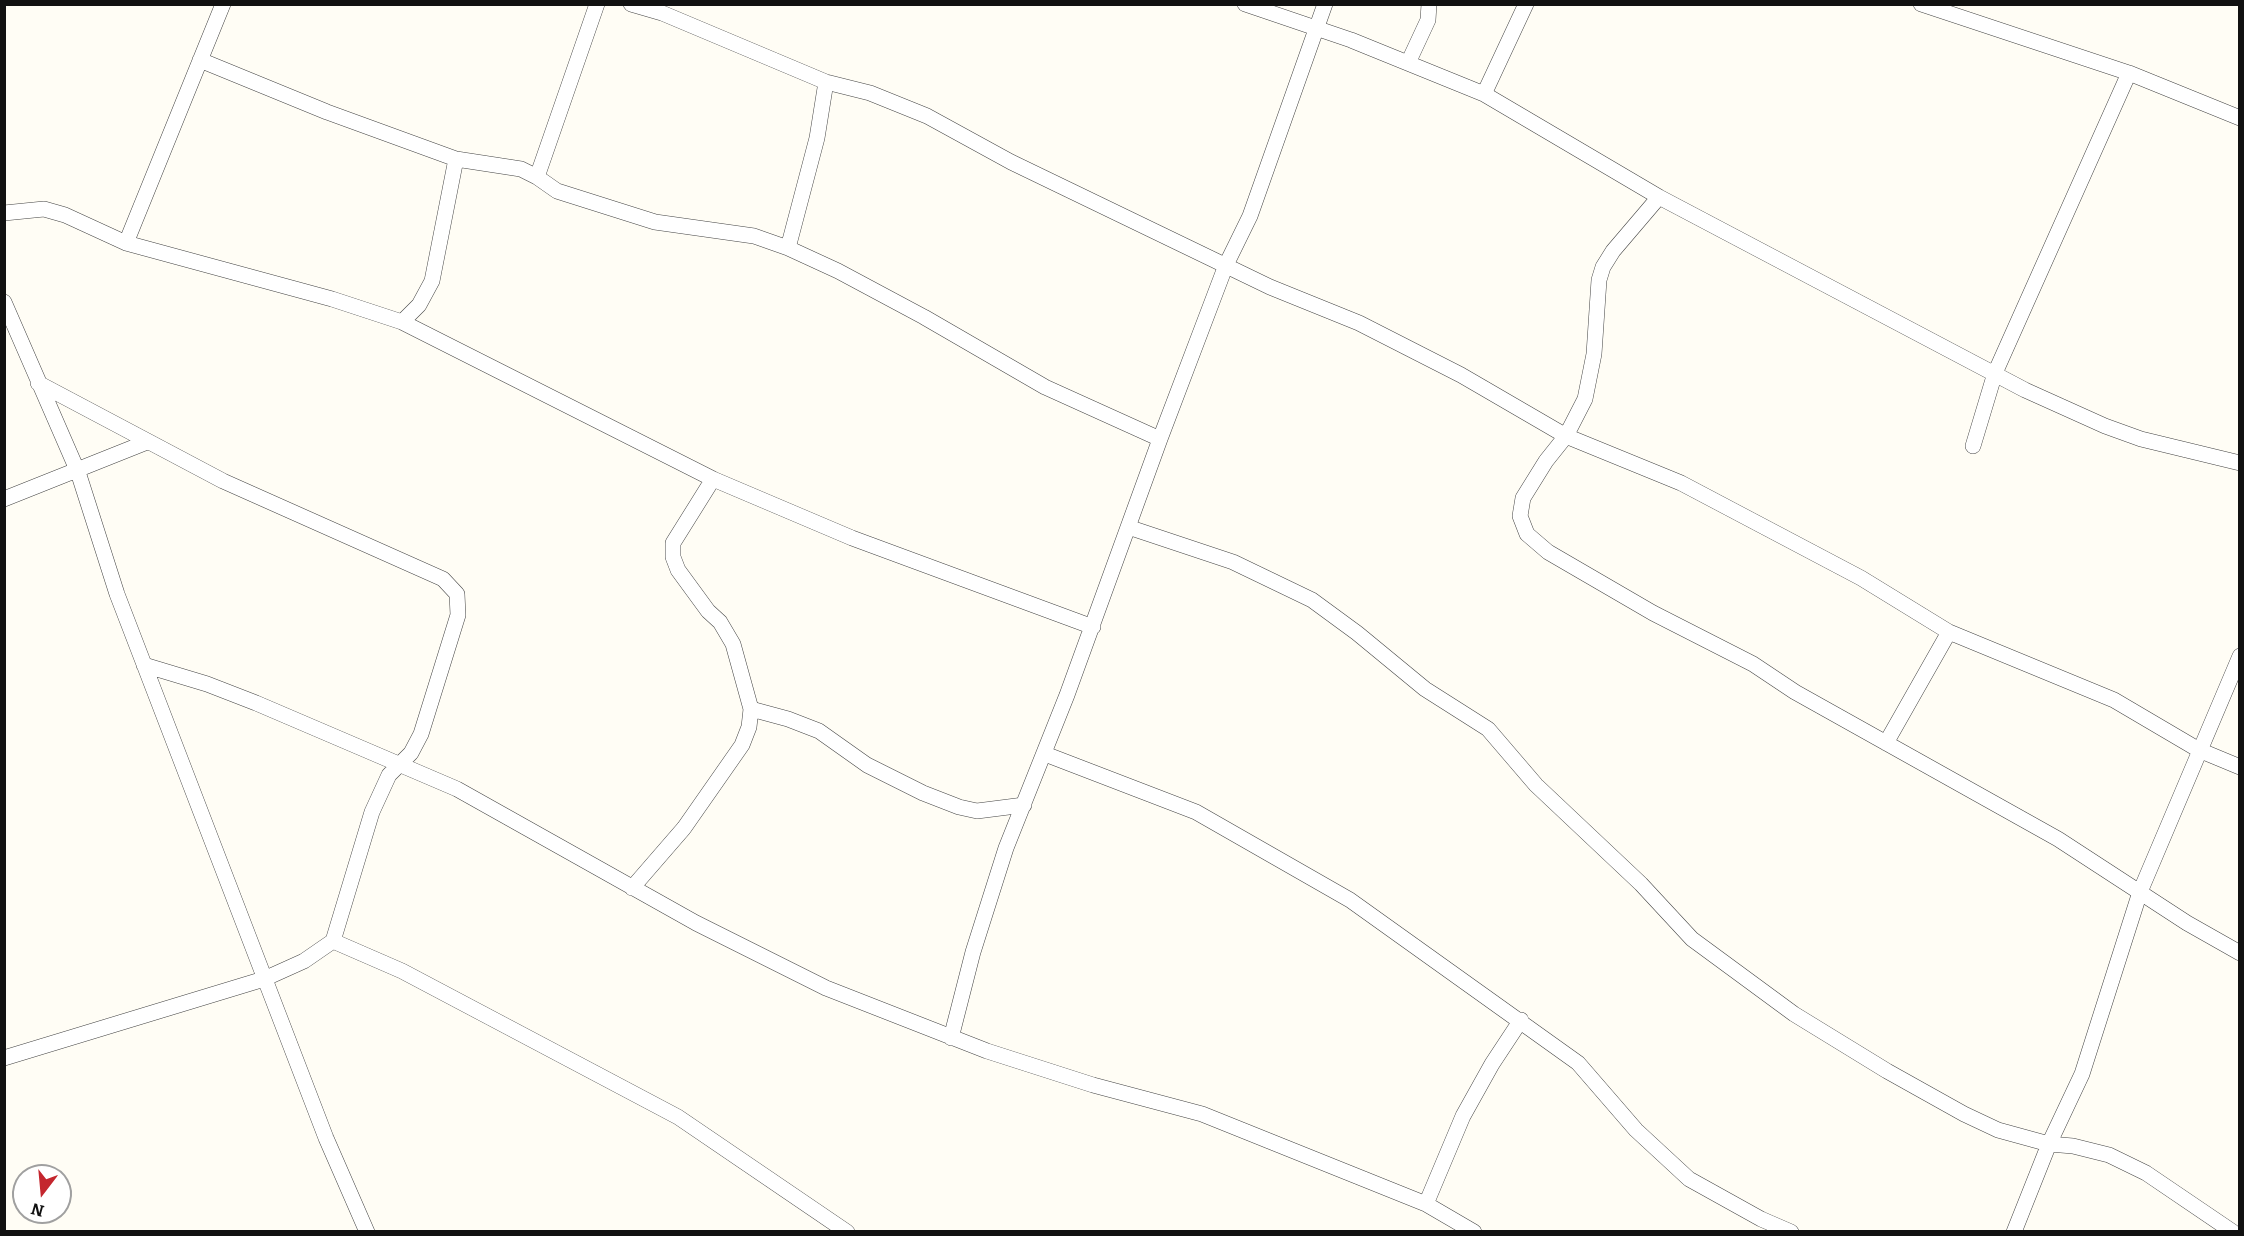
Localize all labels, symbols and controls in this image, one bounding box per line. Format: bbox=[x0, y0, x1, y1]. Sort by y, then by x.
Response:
north arrow bbox=[12, 1164, 72, 1224]
text: N bbox=[29, 1199, 46, 1221]

